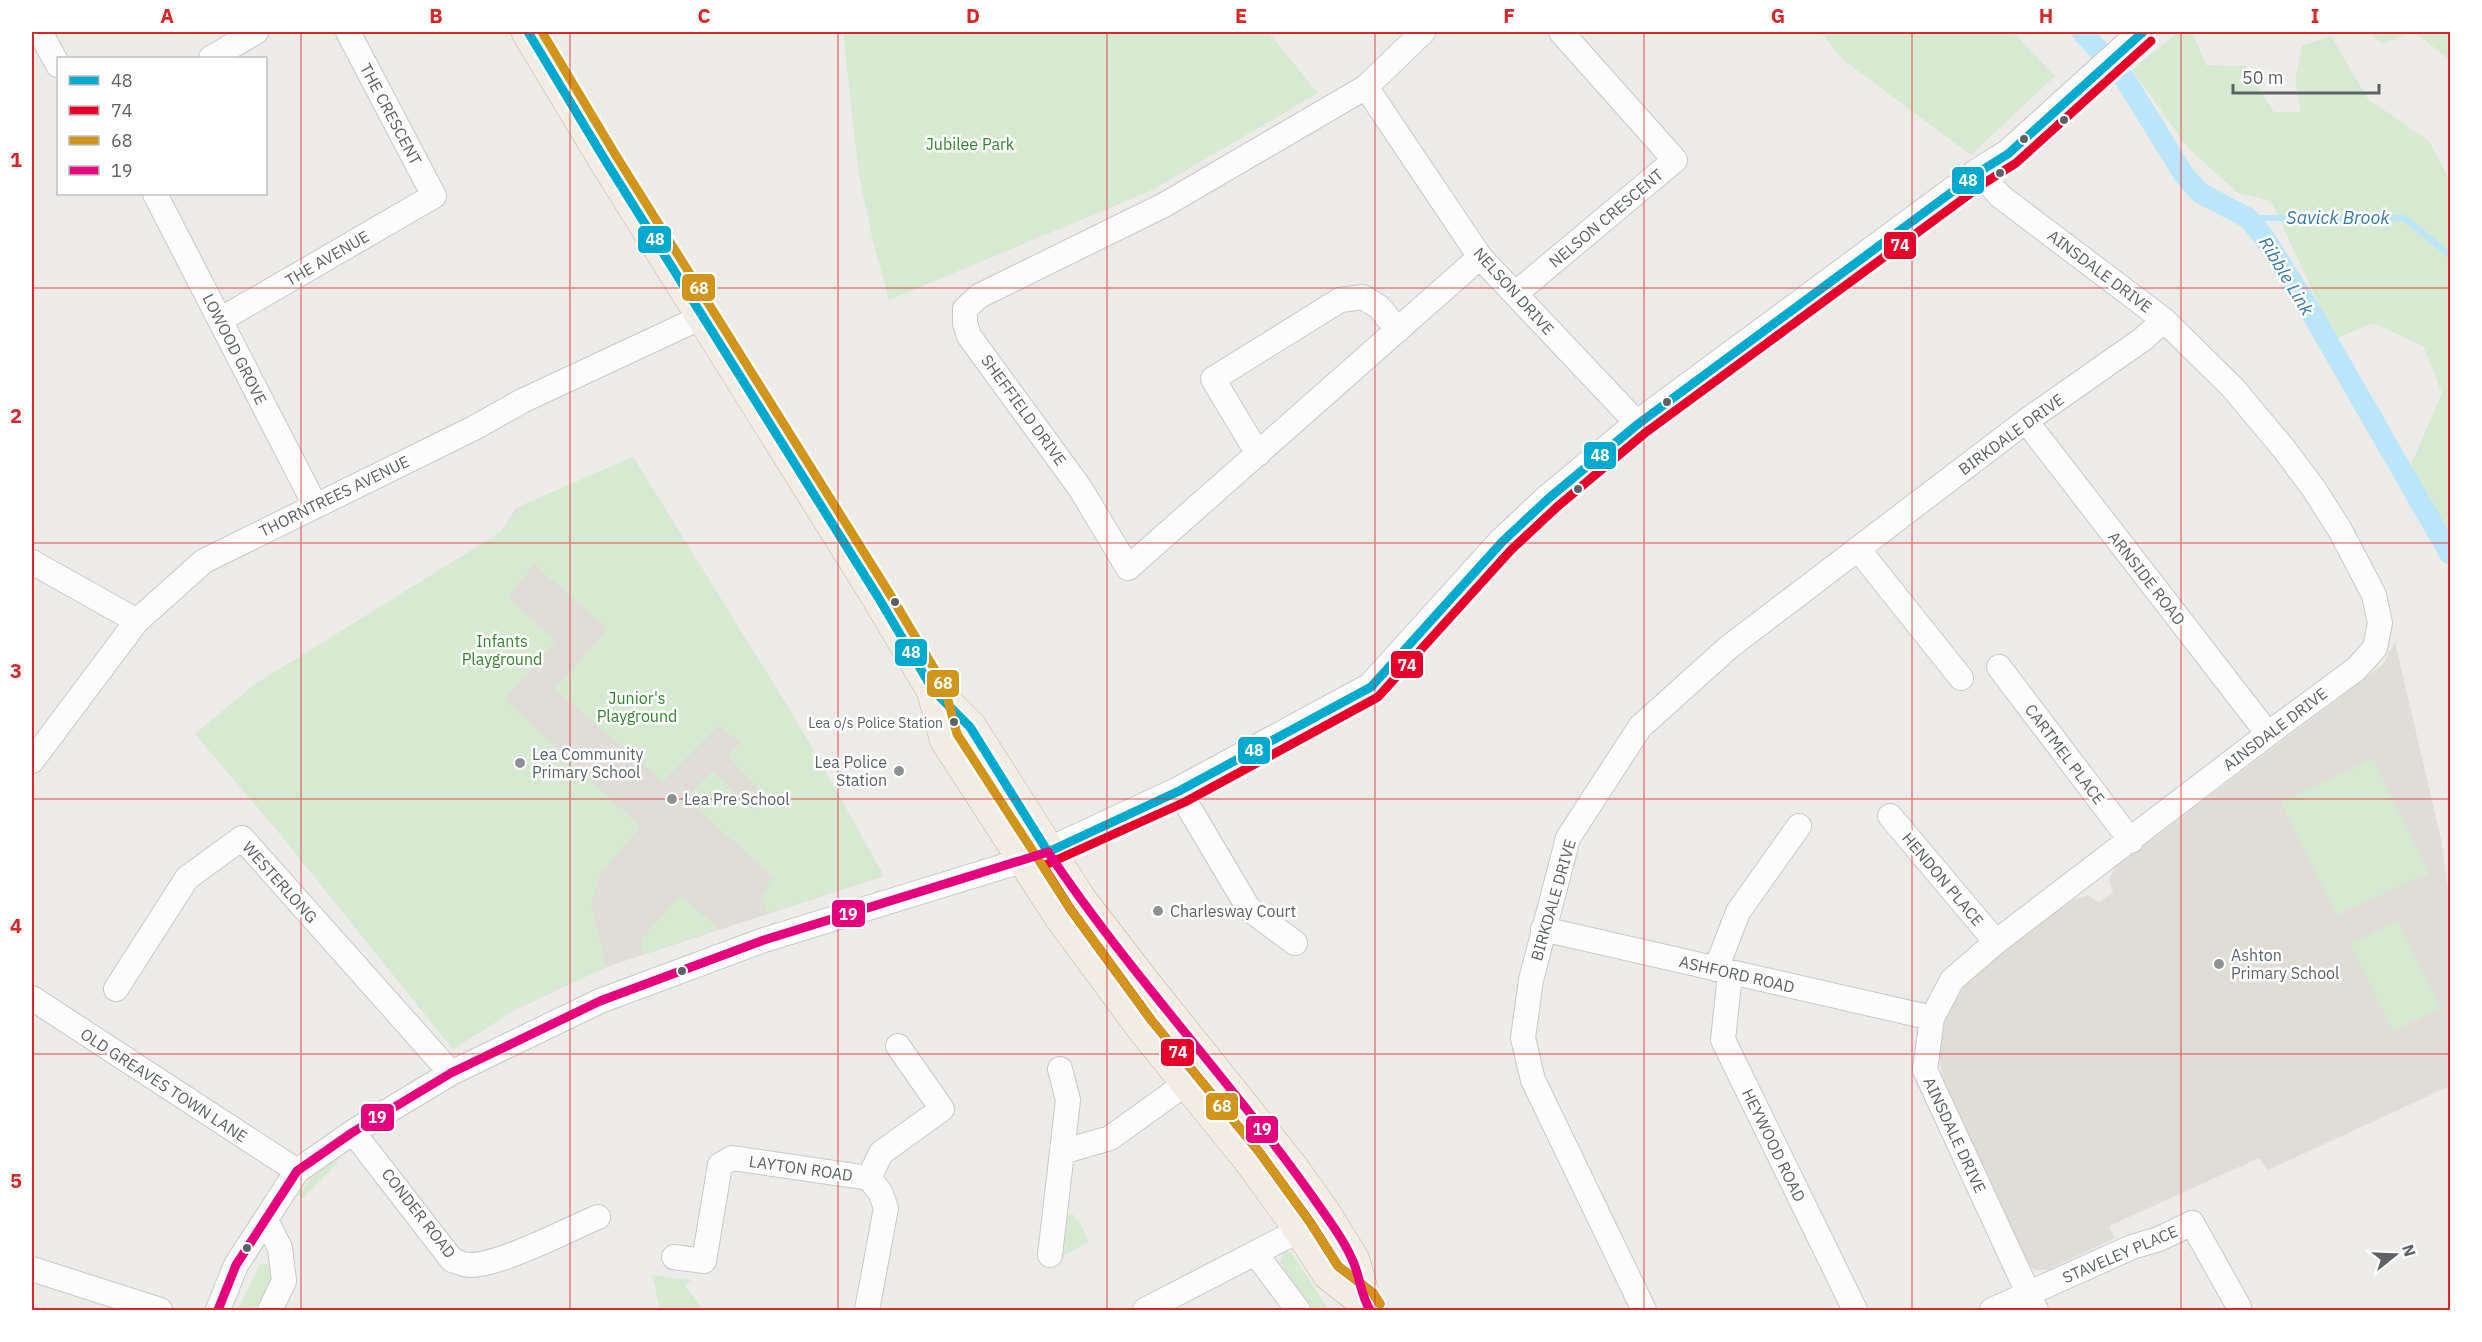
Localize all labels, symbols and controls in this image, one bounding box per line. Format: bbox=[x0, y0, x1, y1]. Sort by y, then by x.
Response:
text: A bbox=[160, 2, 174, 29]
text: B bbox=[429, 2, 443, 29]
text: C bbox=[697, 2, 711, 29]
text: D bbox=[966, 2, 980, 29]
text: E bbox=[1235, 2, 1247, 29]
text: F bbox=[1503, 2, 1515, 29]
text: G bbox=[1771, 2, 1785, 29]
text: H bbox=[2039, 2, 2053, 29]
text: I bbox=[2311, 2, 2319, 29]
legend bbox=[57, 57, 267, 195]
scale bar bbox=[2233, 57, 2378, 95]
street label: THE CRESCENT bbox=[356, 60, 426, 168]
text: 50 m bbox=[2242, 66, 2284, 89]
text: 48 bbox=[111, 69, 133, 92]
text: 74 bbox=[111, 99, 133, 122]
unlabelled marker bbox=[2058, 114, 2070, 126]
text: 68 bbox=[111, 129, 133, 152]
unlabelled marker bbox=[2018, 133, 2030, 145]
park label: Jubilee Park bbox=[926, 134, 1015, 154]
text: 1 bbox=[10, 146, 22, 173]
text: 19 bbox=[111, 159, 133, 182]
street label: NELSON CRESCENT bbox=[1545, 164, 1667, 272]
line badge: 48 bbox=[1951, 166, 1985, 195]
unlabelled marker bbox=[1994, 167, 2006, 179]
text: 48 bbox=[1958, 170, 1978, 190]
water label: Savick Brook bbox=[2286, 206, 2390, 229]
line badge: 48 bbox=[637, 225, 672, 254]
street label: AINSDALE DRIVE bbox=[2044, 225, 2156, 317]
street label: THE AVENUE bbox=[281, 226, 373, 290]
text: 48 bbox=[645, 229, 665, 249]
line badge: 74 bbox=[1883, 231, 1917, 260]
water label: Ribble Link bbox=[2254, 232, 2319, 320]
text: 74 bbox=[1890, 235, 1910, 255]
street label: NELSON DRIVE bbox=[1469, 243, 1559, 339]
line badge: 68 bbox=[681, 273, 716, 302]
text: 68 bbox=[689, 278, 709, 298]
street label: LOWOOD GROVE bbox=[198, 290, 272, 408]
street label: SHEFFIELD DRIVE bbox=[977, 351, 1071, 469]
street label: BIRKDALE DRIVE bbox=[1954, 389, 2068, 479]
unlabelled marker bbox=[1661, 396, 1673, 408]
text: 2 bbox=[10, 402, 22, 429]
line badge: 48 bbox=[1583, 441, 1617, 470]
text: 48 bbox=[1590, 445, 1610, 465]
street label: THORNTREES AVENUE bbox=[256, 451, 412, 541]
unlabelled marker bbox=[1572, 483, 1584, 495]
street label: ARNSIDE ROAD bbox=[2104, 527, 2190, 629]
unlabelled marker bbox=[889, 596, 901, 608]
park label: Infants Playground bbox=[462, 631, 542, 669]
line badge: 48 bbox=[894, 638, 928, 667]
text: 48 bbox=[901, 642, 921, 662]
line badge: 74 bbox=[1390, 650, 1424, 679]
text: 74 bbox=[1397, 655, 1417, 675]
text: 3 bbox=[10, 657, 22, 684]
line badge: 68 bbox=[926, 669, 960, 698]
text: 68 bbox=[933, 673, 953, 693]
street label: AINSDALE DRIVE bbox=[2219, 683, 2331, 775]
park label: Junior's Playground bbox=[597, 688, 677, 726]
street label: CARTMEL PLACE bbox=[2021, 700, 2109, 808]
place label: Lea o/s Police Station bbox=[808, 714, 943, 732]
marker: Lea o/s Police Station bbox=[948, 716, 960, 728]
line badge: 48 bbox=[1237, 736, 1271, 765]
text: 48 bbox=[1244, 740, 1264, 760]
place label: Lea Community Primary School bbox=[532, 744, 644, 782]
place label: Lea Police Station bbox=[815, 752, 887, 790]
marker: Lea Community Primary School bbox=[513, 756, 527, 770]
marker: Lea Police Station bbox=[892, 764, 906, 778]
place label: Lea Pre School bbox=[684, 789, 790, 809]
marker: Lea Pre School bbox=[665, 792, 679, 806]
street label: HENDON PLACE bbox=[1898, 828, 1988, 930]
street label: WESTERLONG bbox=[238, 837, 322, 927]
street label: BIRKDALE DRIVE bbox=[1526, 837, 1580, 963]
line badge: 19 bbox=[831, 899, 866, 928]
place label: Charlesway Court bbox=[1170, 901, 1296, 921]
text: 19 bbox=[838, 904, 858, 924]
marker: Charlesway Court bbox=[1151, 904, 1165, 918]
text: 4 bbox=[10, 912, 22, 939]
place label: Ashton Primary School bbox=[2231, 945, 2339, 983]
street label: ASHFORD ROAD bbox=[1677, 951, 1797, 997]
marker: Ashton Primary School bbox=[2212, 957, 2226, 971]
unlabelled marker bbox=[676, 965, 688, 977]
street label: OLD GREAVES TOWN LANE bbox=[77, 1024, 251, 1146]
line badge: 74 bbox=[1160, 1038, 1195, 1067]
text: 74 bbox=[1168, 1042, 1188, 1062]
street label: AINSDALE DRIVE bbox=[1919, 1074, 1991, 1196]
street label: HEYWOOD ROAD bbox=[1738, 1085, 1810, 1205]
line badge: 68 bbox=[1205, 1092, 1239, 1121]
text: 68 bbox=[1212, 1096, 1232, 1116]
line badge: 19 bbox=[360, 1103, 395, 1132]
text: 19 bbox=[367, 1107, 387, 1127]
line badge: 19 bbox=[1245, 1115, 1279, 1144]
text: 19 bbox=[1252, 1119, 1272, 1139]
street label: LAYTON ROAD bbox=[748, 1151, 854, 1185]
street label: CONDER ROAD bbox=[378, 1164, 460, 1262]
text: 5 bbox=[10, 1167, 22, 1194]
street label: STAVELEY PLACE bbox=[2059, 1221, 2181, 1287]
north arrow bbox=[2365, 1225, 2425, 1285]
unlabelled marker bbox=[241, 1242, 253, 1254]
text: N bbox=[2398, 1242, 2421, 1259]

